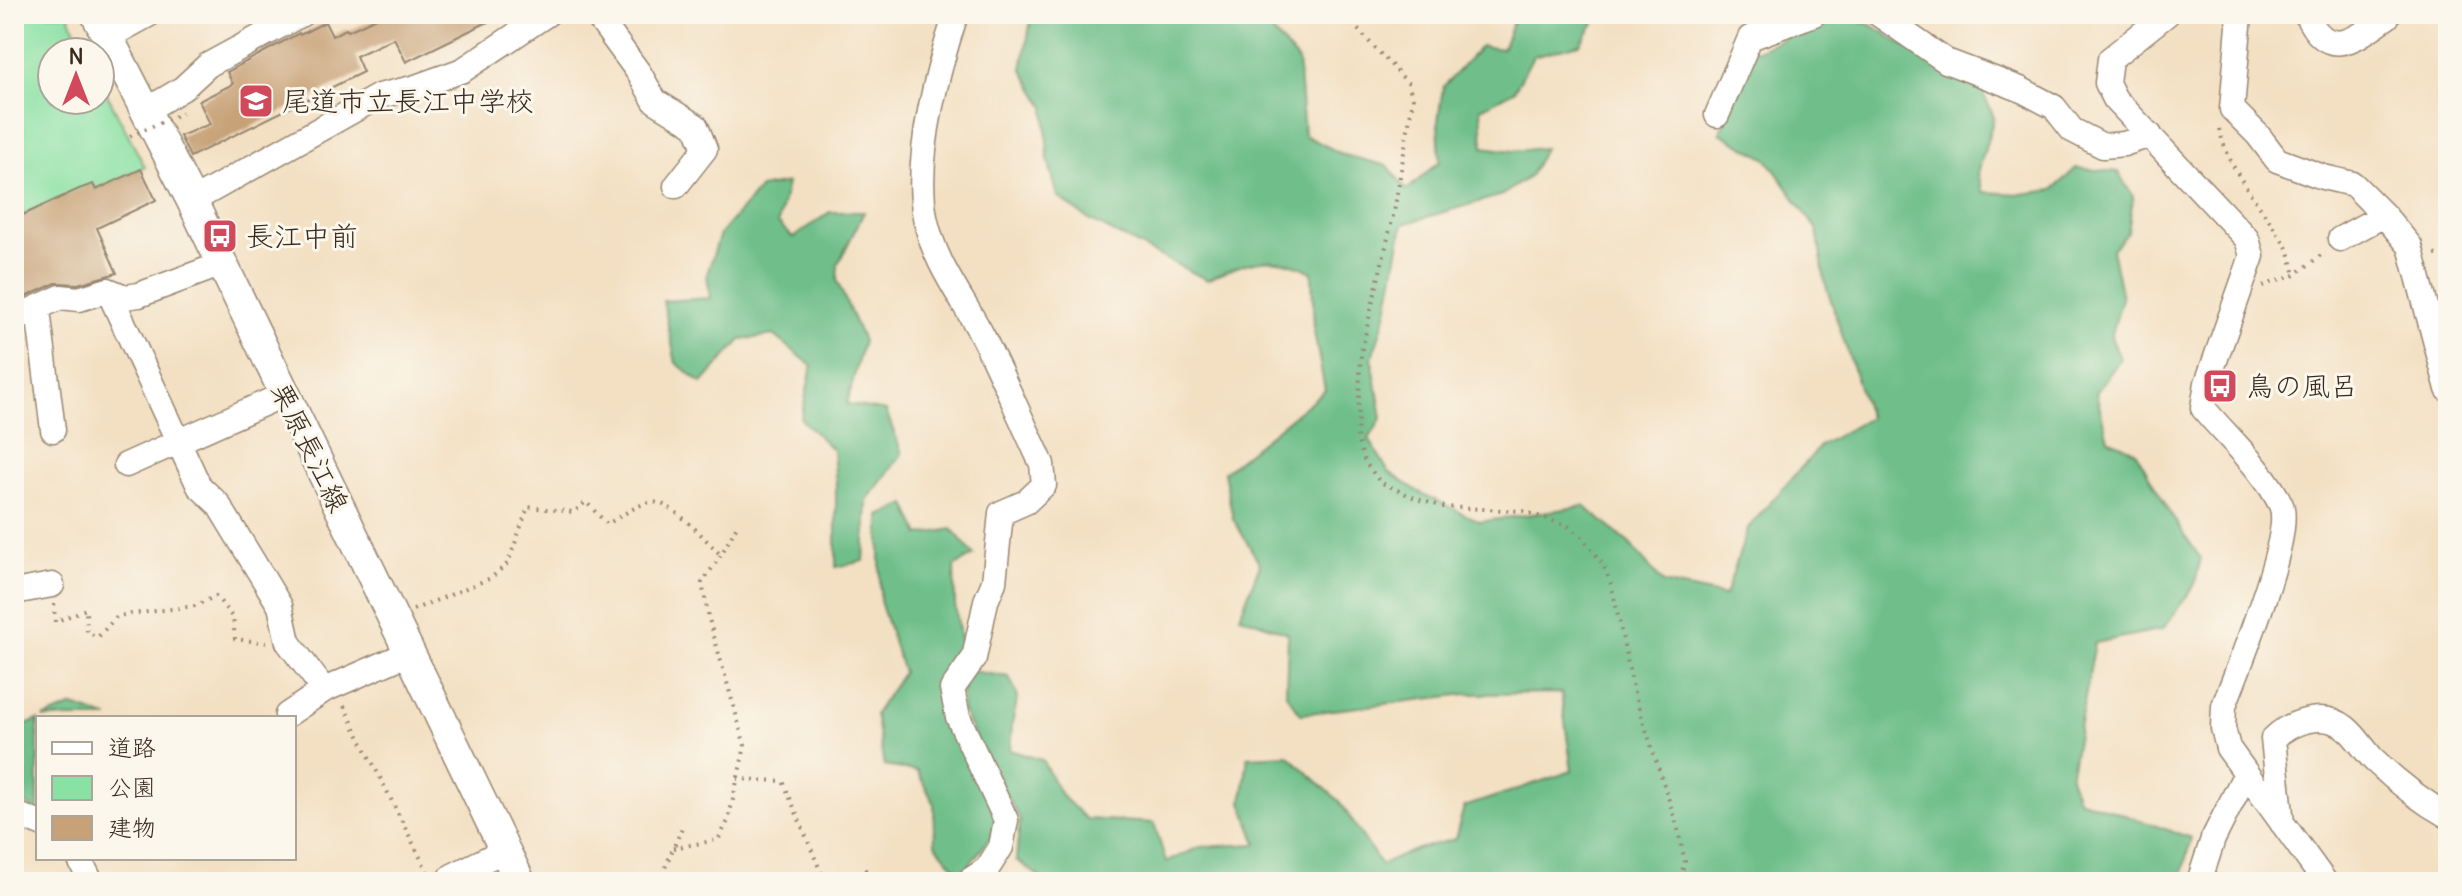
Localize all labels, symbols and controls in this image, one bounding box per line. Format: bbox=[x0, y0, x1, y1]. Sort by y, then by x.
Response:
north arrow bbox=[36, 36, 116, 116]
text: N bbox=[68, 42, 84, 70]
school or university icon: 尾道市立長江中学校 bbox=[237, 82, 275, 120]
place label: 尾道市立長江中学校 bbox=[282, 83, 534, 119]
bus stop icon: 長江中前 bbox=[201, 217, 239, 255]
place label: 長江中前 bbox=[246, 218, 358, 254]
bus stop icon: 鳥の風呂 bbox=[2201, 367, 2239, 405]
place label: 鳥の風呂 bbox=[2246, 368, 2358, 404]
street label: 栗原長江線 bbox=[263, 376, 357, 518]
legend bbox=[36, 716, 296, 860]
text: 道路 bbox=[108, 732, 156, 762]
text: 公園 bbox=[108, 772, 156, 802]
text: 建物 bbox=[108, 812, 156, 842]

